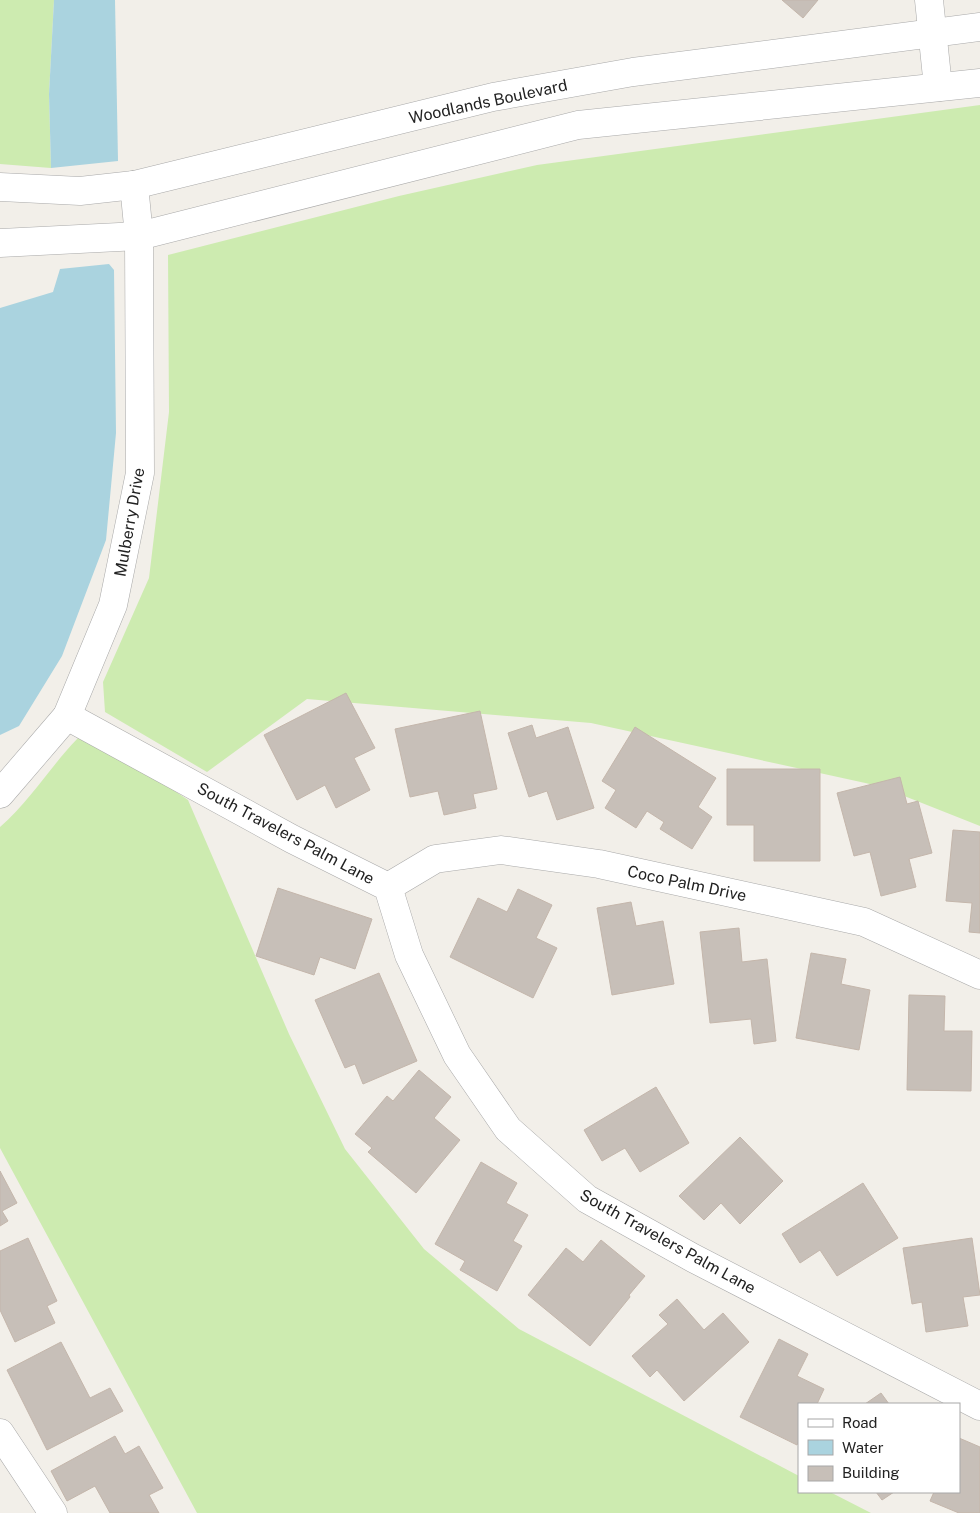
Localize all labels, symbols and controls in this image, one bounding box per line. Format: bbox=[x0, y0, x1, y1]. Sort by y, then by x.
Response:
street label: Woodlands Boulevard bbox=[407, 75, 569, 128]
street label: Mulberry Drive bbox=[111, 466, 148, 578]
street label: South Travelers Palm Lane bbox=[194, 779, 378, 888]
street label: Coco Palm Drive bbox=[626, 862, 748, 905]
street label: South Travelers Palm Lane bbox=[577, 1185, 759, 1298]
legend bbox=[798, 1403, 960, 1493]
text: Road bbox=[842, 1414, 878, 1431]
text: Water bbox=[842, 1439, 884, 1456]
text: Building bbox=[842, 1464, 900, 1481]

